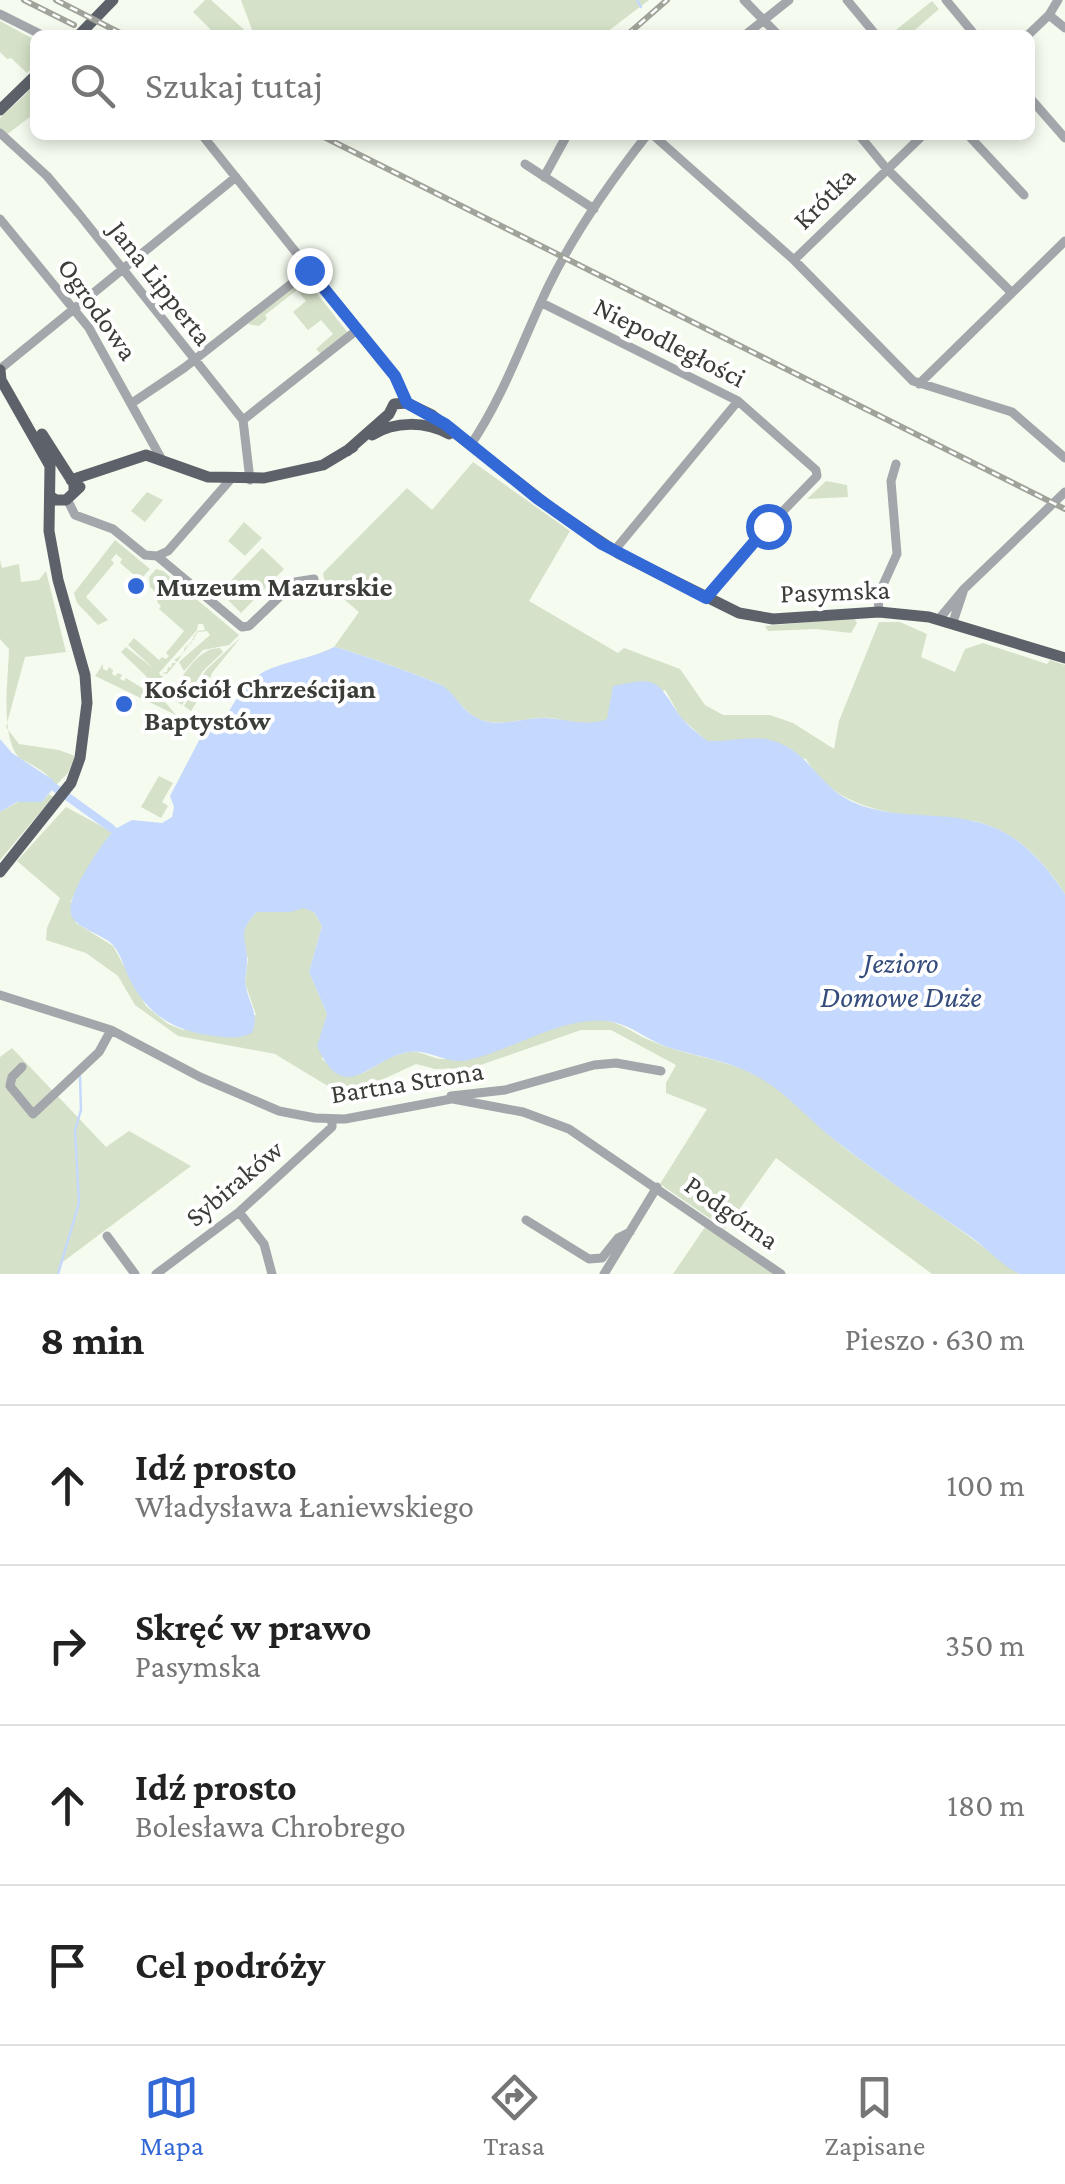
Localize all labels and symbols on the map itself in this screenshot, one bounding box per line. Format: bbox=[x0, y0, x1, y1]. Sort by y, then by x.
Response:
street label: Krótka bbox=[787, 161, 861, 235]
street label: Jana Lipperta bbox=[101, 212, 219, 351]
route end bbox=[287, 248, 333, 294]
street label: Ogrodowa bbox=[52, 252, 144, 366]
street label: Niepodległości bbox=[589, 291, 751, 393]
route start bbox=[746, 504, 792, 550]
place label: Muzeum Mazurskie bbox=[156, 571, 392, 602]
street label: Pasymska bbox=[779, 574, 891, 608]
marker: Muzeum Mazurskie bbox=[125, 575, 147, 597]
place label: Kościół Chrześcijan Baptystów bbox=[144, 673, 376, 736]
marker: Kościół Chrześcijan Baptystów bbox=[113, 693, 135, 715]
water label: Jezioro Domowe Duże bbox=[820, 946, 982, 1013]
street label: Bartna Strona bbox=[328, 1055, 486, 1109]
street label: Sybiraków bbox=[179, 1133, 289, 1233]
street label: Podgórna bbox=[679, 1169, 785, 1256]

